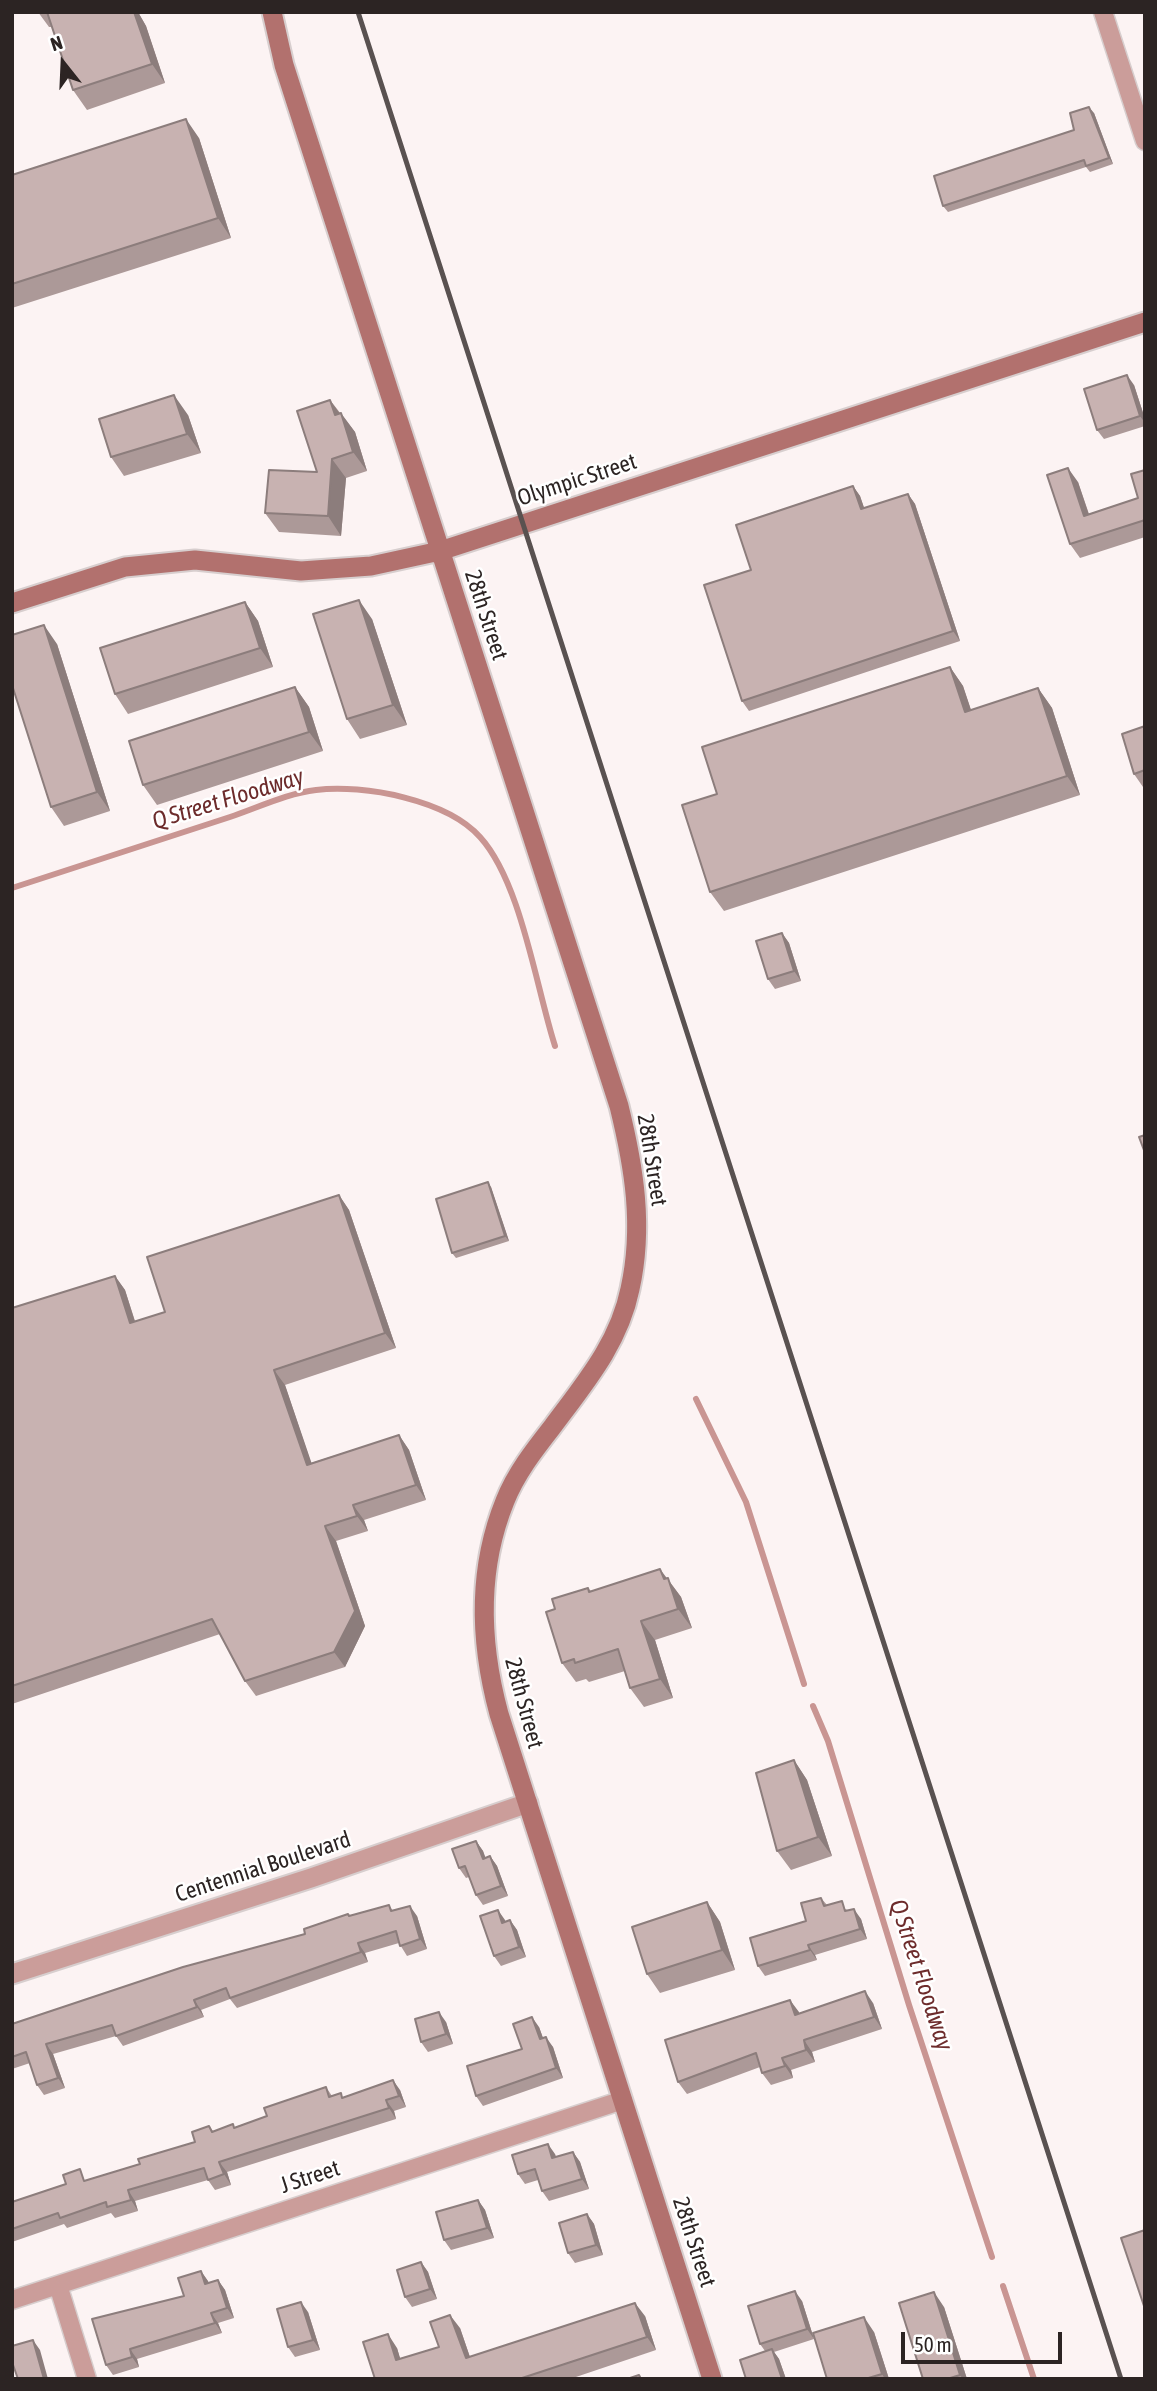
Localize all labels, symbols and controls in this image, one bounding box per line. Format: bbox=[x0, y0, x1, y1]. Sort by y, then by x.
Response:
north arrow bbox=[28, 28, 98, 98]
text: N bbox=[48, 31, 65, 55]
street label: Olympic Street bbox=[514, 448, 640, 512]
street label: 28th Street bbox=[459, 567, 513, 663]
water label: Q Street Floodway bbox=[149, 762, 307, 836]
street label: 28th Street bbox=[631, 1112, 673, 1208]
street label: 28th Street bbox=[499, 1655, 549, 1751]
street label: Centennial Boulevard bbox=[172, 1826, 354, 1908]
water label: Q Street Floodway bbox=[883, 1896, 959, 2054]
street label: J Street bbox=[277, 2154, 343, 2200]
street label: 28th Street bbox=[667, 2194, 721, 2290]
scale bar bbox=[905, 2318, 1066, 2362]
text: 50 m bbox=[914, 2332, 952, 2356]

